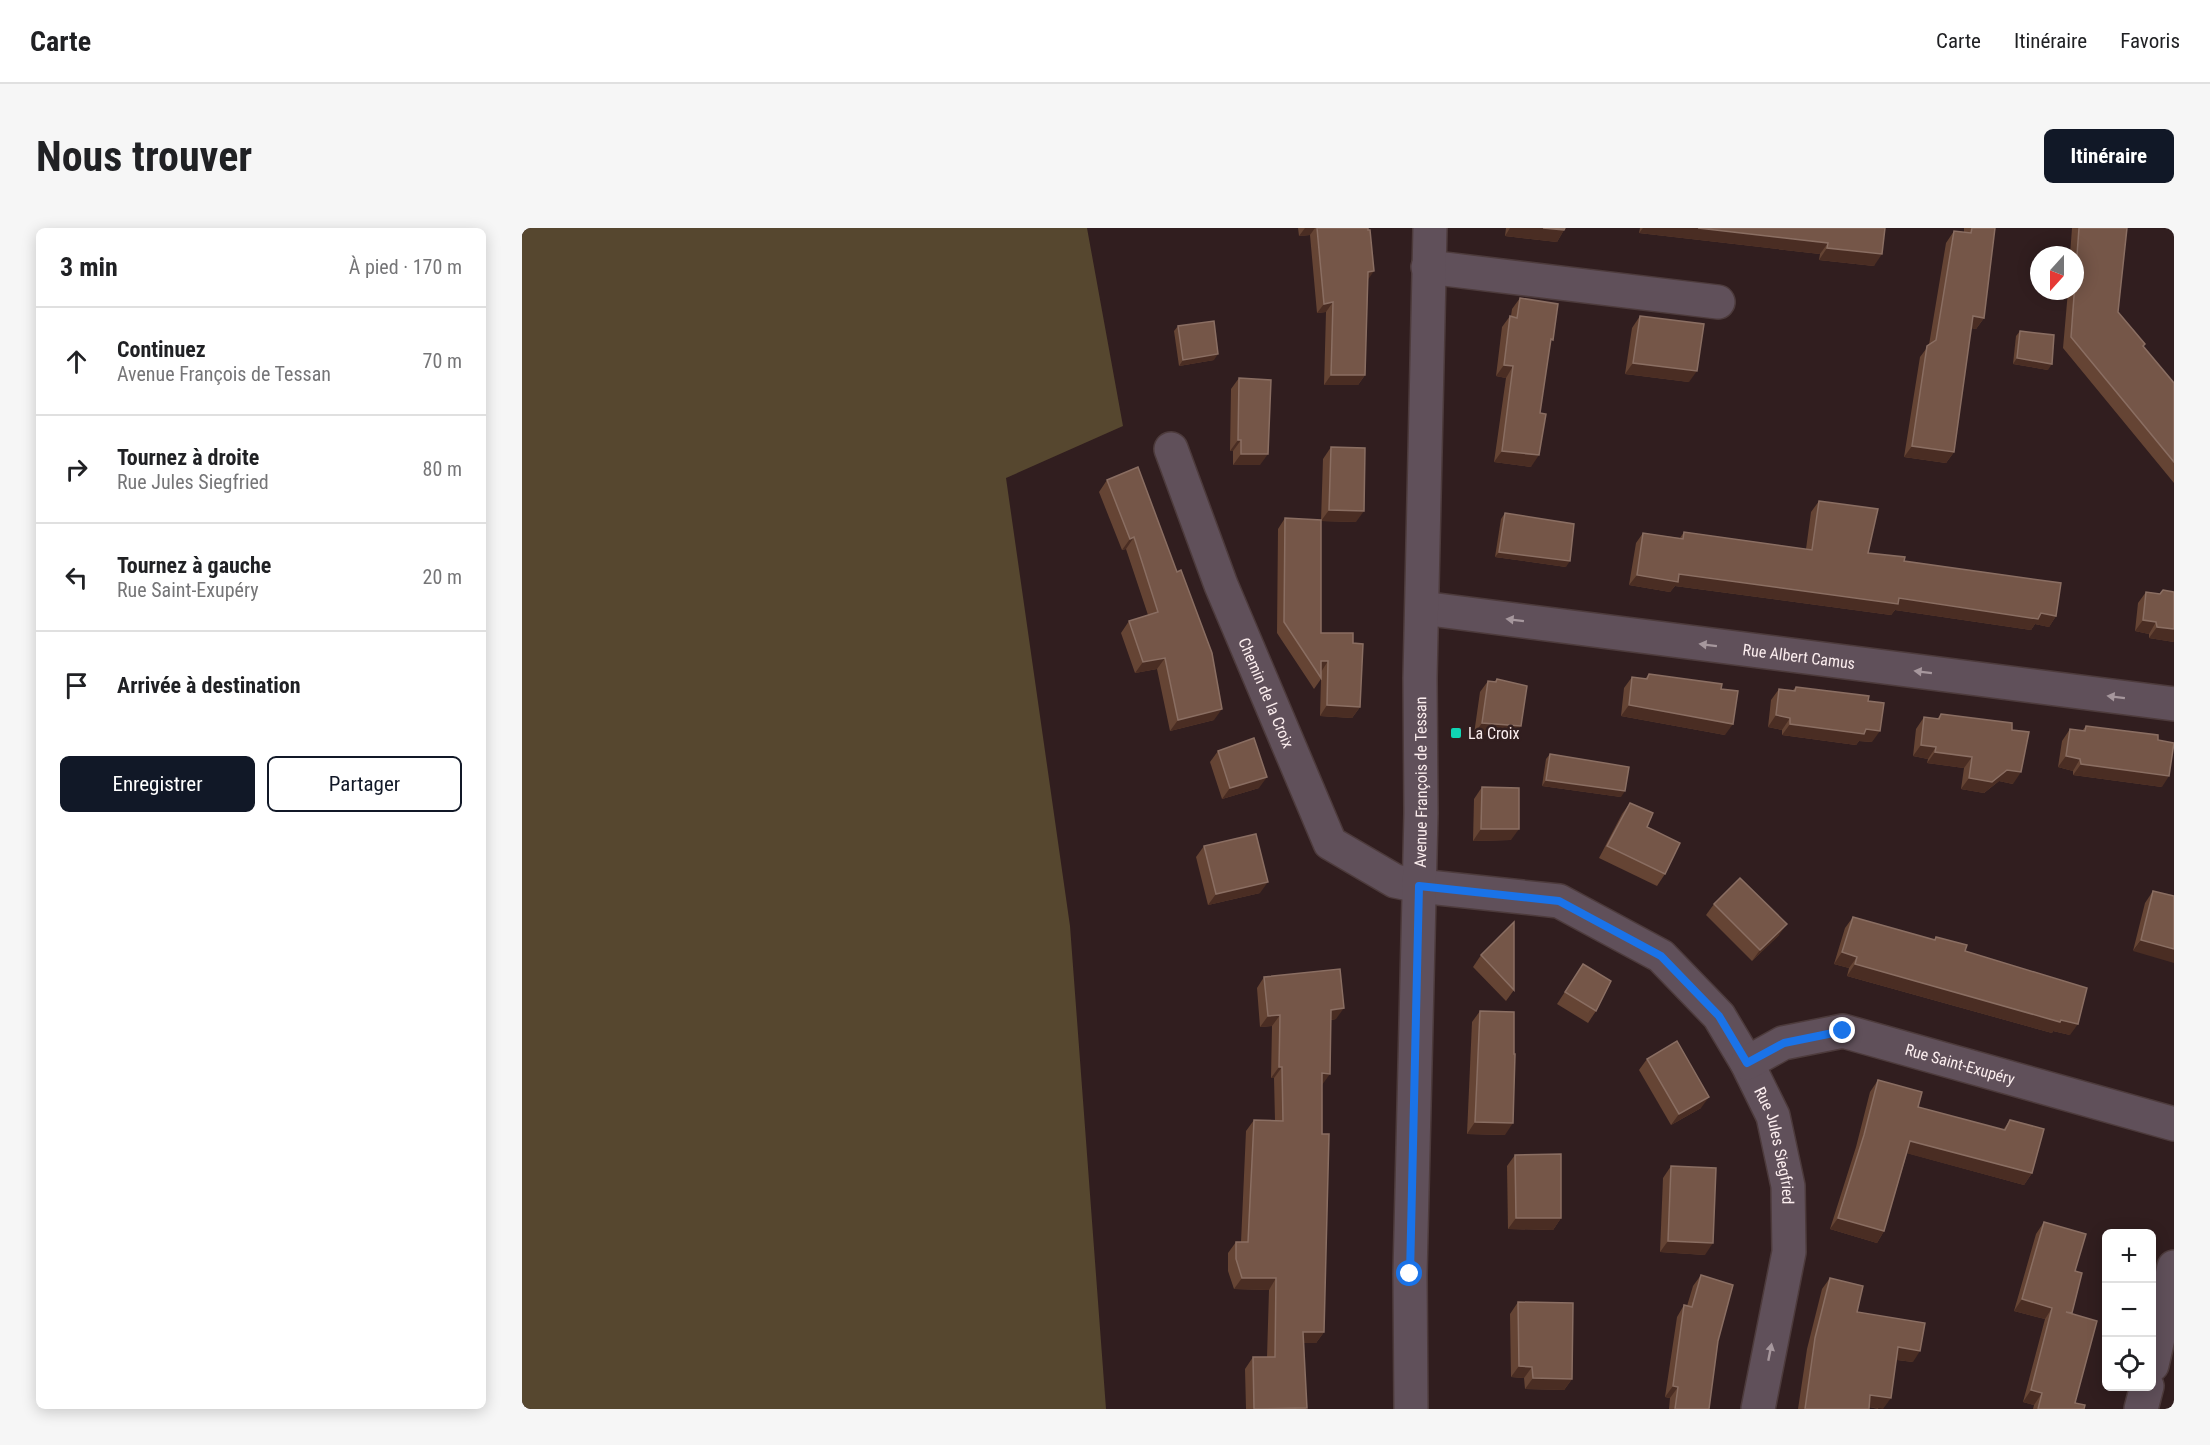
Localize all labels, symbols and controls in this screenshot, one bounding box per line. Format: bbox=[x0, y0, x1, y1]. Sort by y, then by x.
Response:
text: Carte bbox=[30, 25, 91, 58]
text: Carte bbox=[1936, 29, 1981, 53]
text: Itinéraire bbox=[2014, 29, 2087, 53]
text: Favoris bbox=[2120, 29, 2180, 53]
button: Itinéraire bbox=[2044, 129, 2174, 183]
text: Nous trouver bbox=[36, 132, 252, 181]
north arrow bbox=[2030, 246, 2084, 300]
text: 3 min bbox=[60, 252, 118, 282]
text: À pied · 170 m bbox=[349, 255, 462, 279]
text: Continuez bbox=[117, 337, 206, 362]
icon: ahead bbox=[60, 345, 93, 378]
text: 70 m bbox=[423, 349, 462, 373]
text: Avenue François de Tessan bbox=[117, 362, 331, 386]
text: Tournez à droite bbox=[117, 445, 259, 470]
icon: right bbox=[60, 453, 93, 486]
text: 80 m bbox=[423, 457, 462, 481]
text: Rue Jules Siegfried bbox=[117, 470, 269, 494]
text: Tournez à gauche bbox=[117, 553, 271, 578]
icon: left bbox=[60, 561, 93, 594]
text: 20 m bbox=[423, 565, 462, 589]
text: Rue Saint-Exupéry bbox=[117, 578, 259, 602]
one-way arrow bbox=[1505, 615, 1524, 625]
street label: Chemin de la Croix bbox=[1235, 635, 1298, 751]
one-way arrow bbox=[1699, 640, 1718, 649]
street label: Rue Albert Camus bbox=[1742, 640, 1856, 673]
one-way arrow bbox=[1913, 667, 1932, 677]
icon: arrive bbox=[60, 669, 93, 702]
text: Arrivée à destination bbox=[117, 673, 301, 698]
one-way arrow bbox=[2106, 692, 2125, 701]
street label: Avenue François de Tessan bbox=[1410, 696, 1431, 868]
place label: La Croix bbox=[1468, 724, 1519, 743]
marker: La Croix bbox=[1449, 726, 1463, 740]
button: Enregistrer bbox=[60, 756, 255, 812]
button: Partager bbox=[267, 756, 462, 812]
route end bbox=[1829, 1017, 1855, 1043]
street label: Rue Saint-Exupéry bbox=[1903, 1039, 2018, 1088]
street label: Rue Jules Siegfried bbox=[1751, 1084, 1798, 1205]
map controls bbox=[2102, 1229, 2156, 1391]
button: + bbox=[2102, 1229, 2156, 1283]
route start bbox=[1396, 1260, 1422, 1286]
button: − bbox=[2102, 1283, 2156, 1337]
button: locate bbox=[2102, 1337, 2156, 1391]
one-way arrow bbox=[1766, 1342, 1775, 1361]

